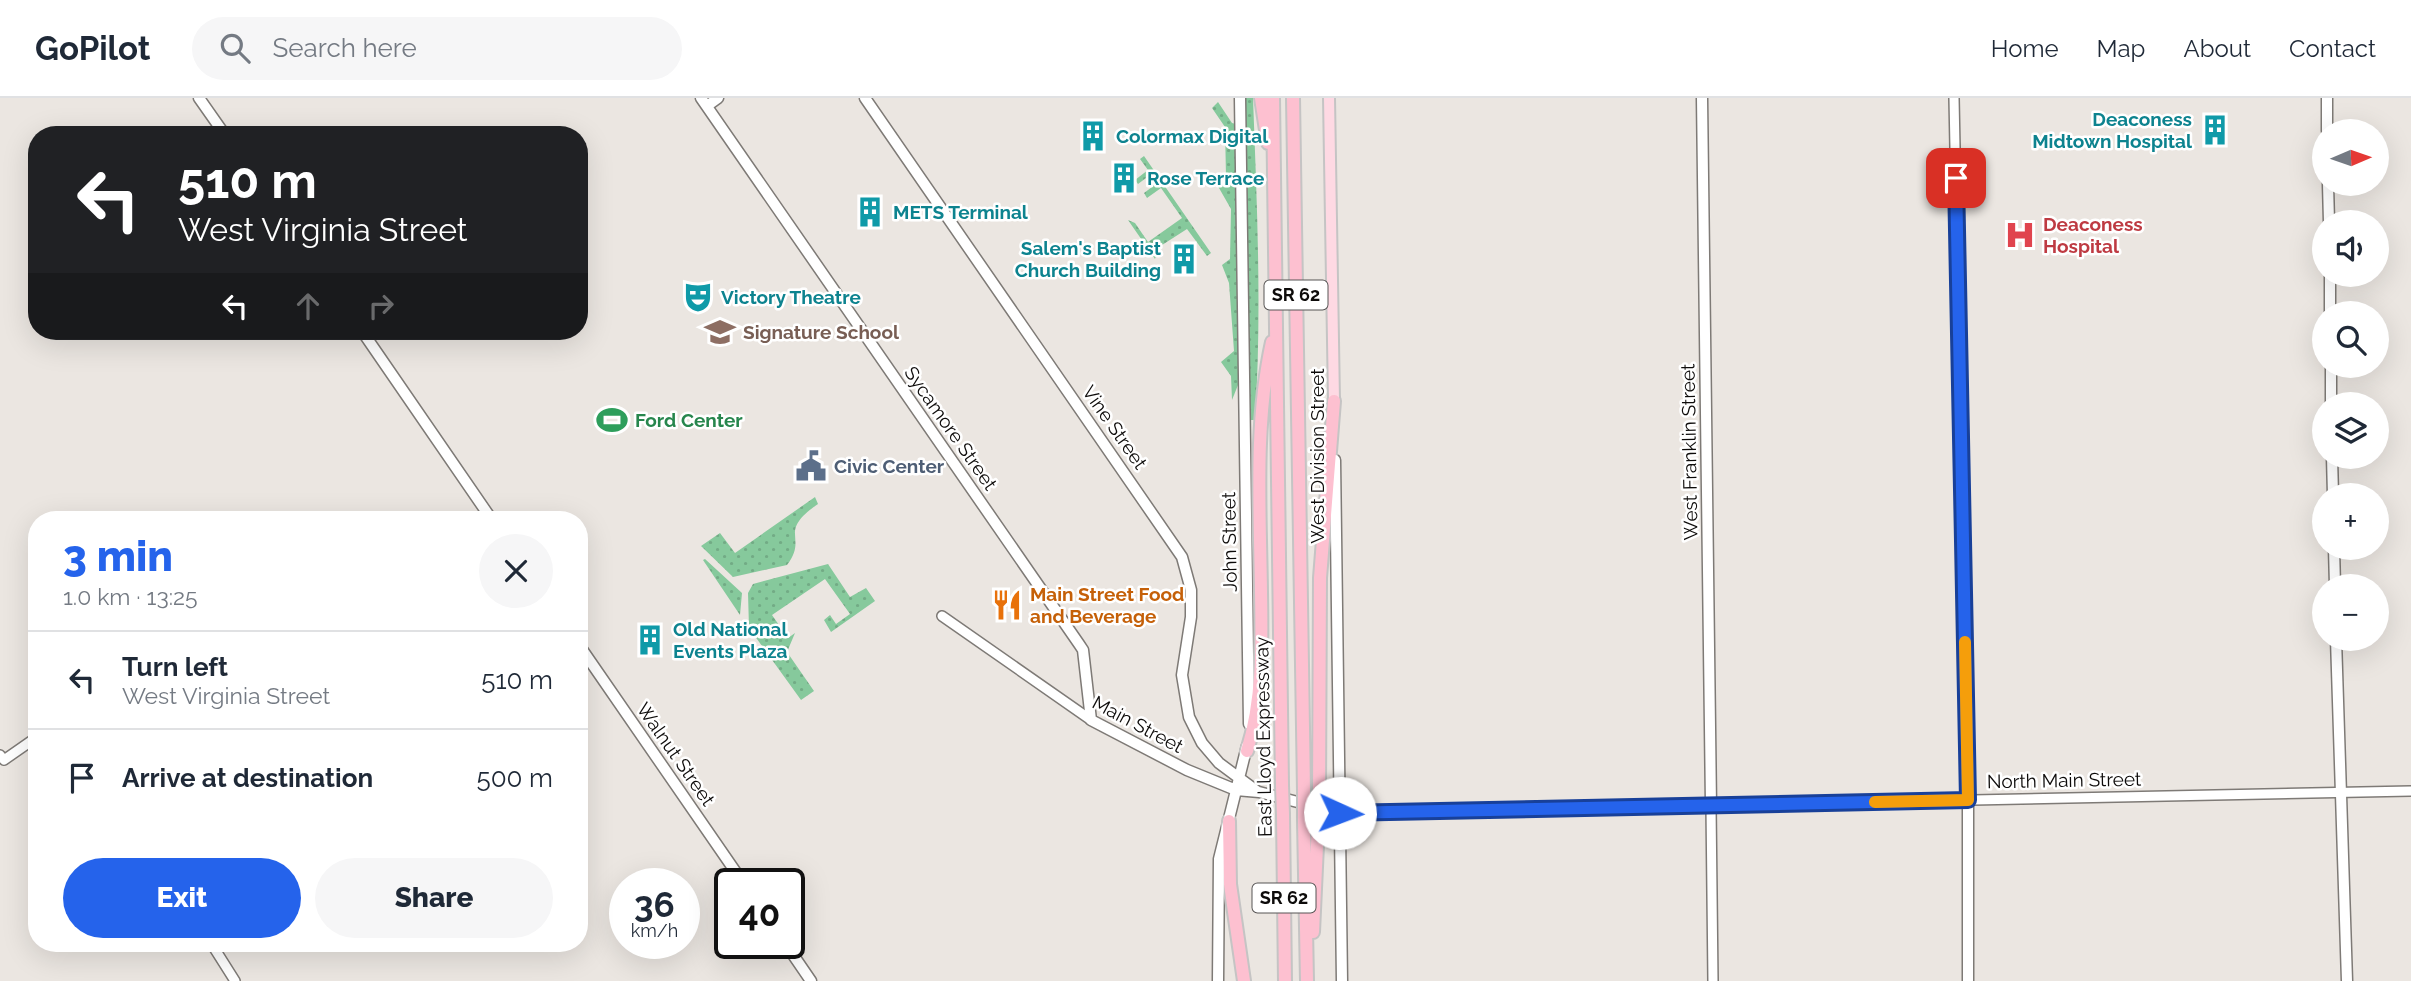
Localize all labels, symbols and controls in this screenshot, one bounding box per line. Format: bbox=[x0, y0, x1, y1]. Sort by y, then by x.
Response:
search box bbox=[192, 17, 682, 80]
text: GoPilot bbox=[35, 29, 150, 68]
icon: search bbox=[216, 29, 254, 67]
text: Search here bbox=[272, 33, 417, 63]
text: Home bbox=[1991, 34, 2059, 63]
text: Map bbox=[2097, 34, 2145, 63]
text: About bbox=[2183, 34, 2251, 63]
text: Contact bbox=[2289, 34, 2376, 63]
place label: Deaconess Midtown Hospital bbox=[2032, 108, 2193, 152]
building icon: Deaconess Midtown Hospital bbox=[2198, 113, 2232, 147]
building icon: Colormax Digital bbox=[1076, 119, 1110, 153]
north arrow bbox=[2312, 119, 2389, 196]
map controls bbox=[2312, 119, 2389, 651]
place label: Colormax Digital bbox=[1116, 125, 1269, 147]
pin bbox=[1926, 148, 1986, 208]
text: 510 m bbox=[178, 152, 317, 209]
icon: left bbox=[63, 154, 154, 245]
icon: arrive bbox=[1937, 159, 1975, 197]
building icon: Rose Terrace bbox=[1107, 161, 1141, 195]
place label: Rose Terrace bbox=[1147, 167, 1264, 189]
building icon: METS Terminal bbox=[853, 195, 887, 229]
place label: METS Terminal bbox=[893, 201, 1029, 223]
button: sound bbox=[2312, 210, 2389, 287]
text: West Virginia Street bbox=[178, 211, 468, 248]
place label: Deaconess Hospital bbox=[2043, 213, 2143, 257]
hospital icon: Deaconess Hospital bbox=[2003, 218, 2037, 252]
place label: Salem's Baptist Church Building bbox=[1015, 237, 1162, 281]
building icon: Salem's Baptist Church Building bbox=[1167, 242, 1201, 276]
theatre icon: Victory Theatre bbox=[681, 280, 715, 314]
road number: SR 62 bbox=[1264, 280, 1328, 310]
place label: Victory Theatre bbox=[721, 286, 861, 308]
icon: left bbox=[216, 287, 254, 325]
icon: ahead bbox=[289, 287, 327, 325]
icon: right bbox=[362, 287, 400, 325]
button: search bbox=[2312, 301, 2389, 378]
school or university icon: Signature School bbox=[703, 315, 737, 349]
place label: Signature School bbox=[743, 321, 900, 343]
street label: Sycamore Street bbox=[900, 362, 1002, 495]
street label: West Franklin Street bbox=[1676, 363, 1702, 541]
street label: West Division Street bbox=[1306, 368, 1328, 544]
street label: Vine Street bbox=[1078, 381, 1152, 473]
button: layers bbox=[2312, 392, 2389, 469]
sports icon: Ford Center bbox=[595, 403, 629, 437]
place label: Ford Center bbox=[635, 409, 743, 431]
public building icon: Civic Center bbox=[794, 449, 828, 483]
place label: Civic Center bbox=[834, 455, 945, 477]
button: + bbox=[2312, 483, 2389, 560]
street label: John Street bbox=[1217, 491, 1241, 592]
text: 3 min bbox=[63, 532, 173, 581]
button: close bbox=[479, 534, 553, 608]
button: − bbox=[2312, 574, 2389, 651]
text: 1.0 km · 13:25 bbox=[63, 583, 198, 610]
place label: Main Street Food and Beverage bbox=[1030, 583, 1184, 627]
restaurant icon: Main Street Food and Beverage bbox=[990, 588, 1024, 622]
place label: Old National Events Plaza bbox=[673, 618, 788, 662]
building icon: Old National Events Plaza bbox=[633, 623, 667, 657]
street label: East Lloyd Expressway bbox=[1250, 637, 1276, 837]
text: Turn left bbox=[122, 652, 228, 682]
icon: left bbox=[63, 661, 101, 699]
text: 510 m bbox=[481, 665, 553, 695]
text: West Virginia Street bbox=[122, 682, 330, 709]
street label: Main Street bbox=[1089, 691, 1188, 757]
street label: Walnut Street bbox=[632, 698, 720, 810]
icon: arrive bbox=[63, 759, 101, 797]
text: Arrive at destination bbox=[122, 763, 373, 793]
text: 500 m bbox=[476, 763, 553, 793]
street label: North Main Street bbox=[1987, 768, 2142, 792]
position arrow bbox=[1303, 776, 1377, 850]
button: Exit bbox=[63, 858, 301, 938]
button: Share bbox=[315, 858, 553, 938]
speed limit sign: 40 bbox=[714, 868, 805, 959]
text: 36 bbox=[634, 884, 675, 925]
road number: SR 62 bbox=[1252, 884, 1316, 912]
text: km/h bbox=[631, 920, 678, 941]

